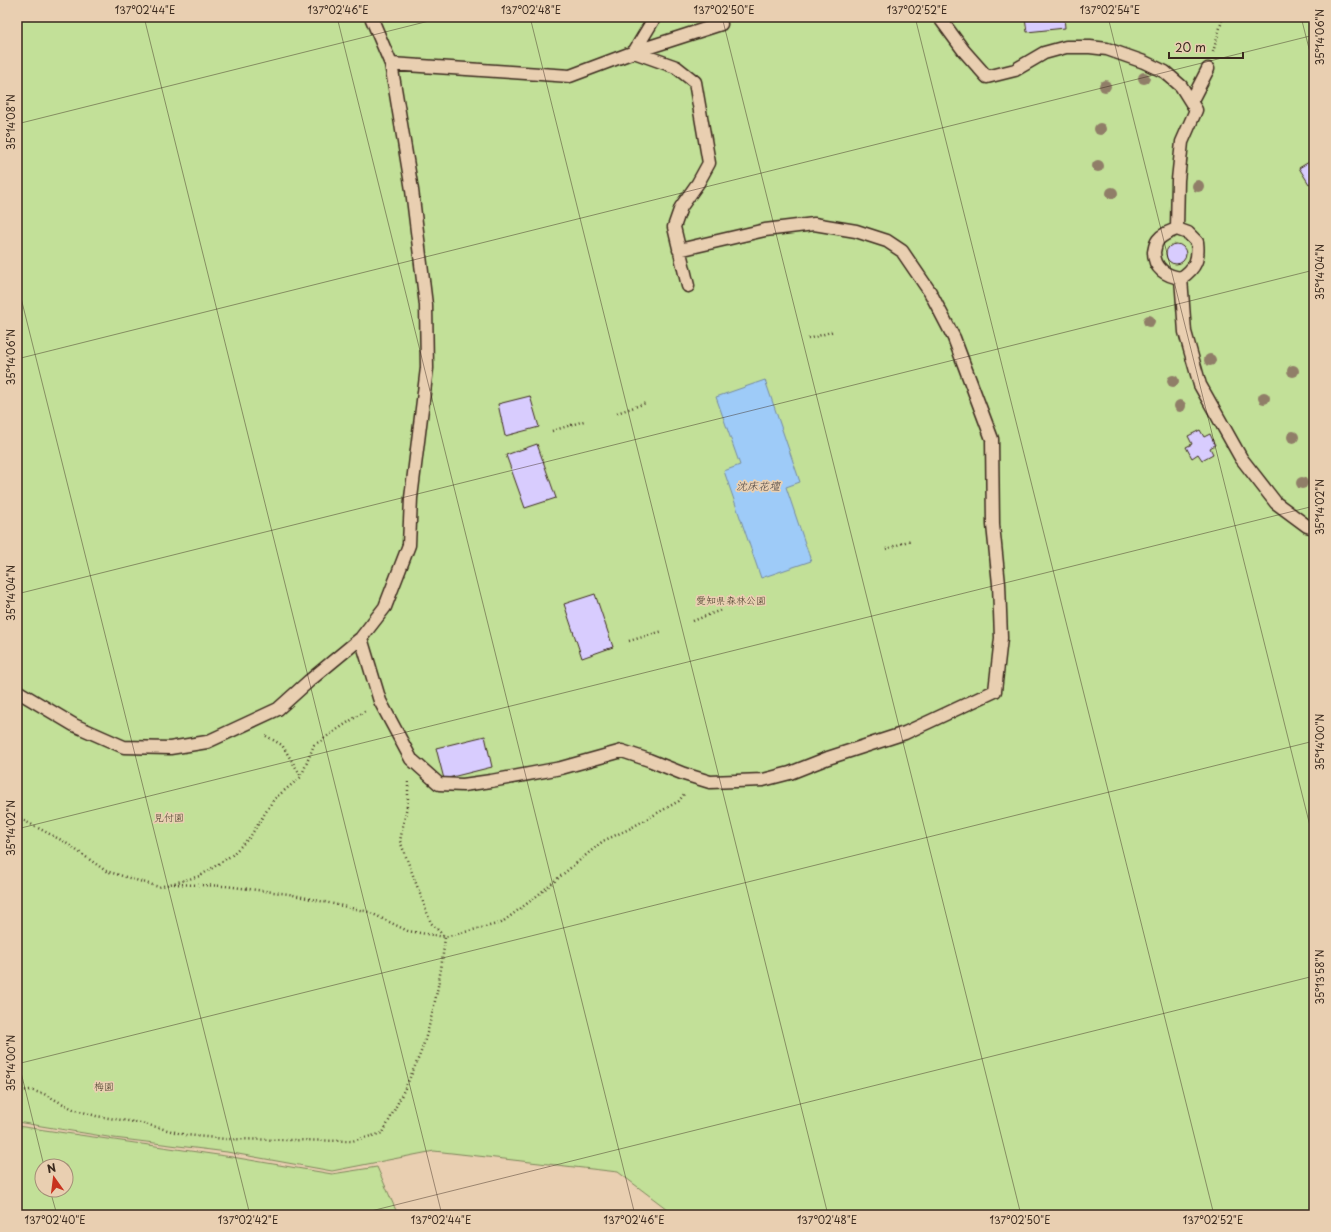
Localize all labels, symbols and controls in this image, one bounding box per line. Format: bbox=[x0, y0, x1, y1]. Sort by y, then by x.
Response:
text: 137°02'44"E bbox=[115, 2, 175, 17]
text: 137°02'46"E bbox=[308, 2, 368, 17]
text: 137°02'48"E bbox=[501, 2, 561, 17]
text: 137°02'50"E bbox=[694, 2, 754, 17]
text: 137°02'52"E bbox=[887, 2, 947, 17]
text: 137°02'54"E bbox=[1080, 2, 1140, 17]
text: 35°14'06"N bbox=[1312, 9, 1327, 65]
scale bar bbox=[1169, 34, 1243, 60]
text: 20 m bbox=[1175, 38, 1206, 56]
text: 35°14'08"N bbox=[3, 94, 18, 150]
text: 35°14'04"N bbox=[1312, 244, 1327, 300]
text: 35°14'06"N bbox=[3, 329, 18, 385]
water label: 沈床花壇 bbox=[736, 477, 782, 494]
text: 35°14'02"N bbox=[1312, 479, 1327, 535]
text: 35°14'04"N bbox=[3, 565, 18, 621]
park label: 愛知県森林公園 bbox=[696, 592, 766, 607]
text: 35°14'00"N bbox=[1312, 714, 1327, 770]
text: 35°14'02"N bbox=[3, 800, 18, 856]
park label: 見付園 bbox=[154, 809, 184, 824]
text: 35°13'58"N bbox=[1312, 949, 1327, 1004]
text: 35°14'00"N bbox=[3, 1035, 18, 1091]
park label: 梅園 bbox=[94, 1078, 114, 1093]
north arrow bbox=[34, 1158, 74, 1198]
text: N bbox=[45, 1158, 58, 1177]
text: 137°02'40"E bbox=[24, 1212, 86, 1227]
text: 137°02'42"E bbox=[218, 1212, 278, 1227]
text: 137°02'44"E bbox=[411, 1212, 471, 1227]
text: 137°02'46"E bbox=[604, 1212, 664, 1227]
text: 137°02'48"E bbox=[797, 1212, 857, 1227]
text: 137°02'50"E bbox=[990, 1212, 1050, 1227]
text: 137°02'52"E bbox=[1183, 1212, 1243, 1227]

